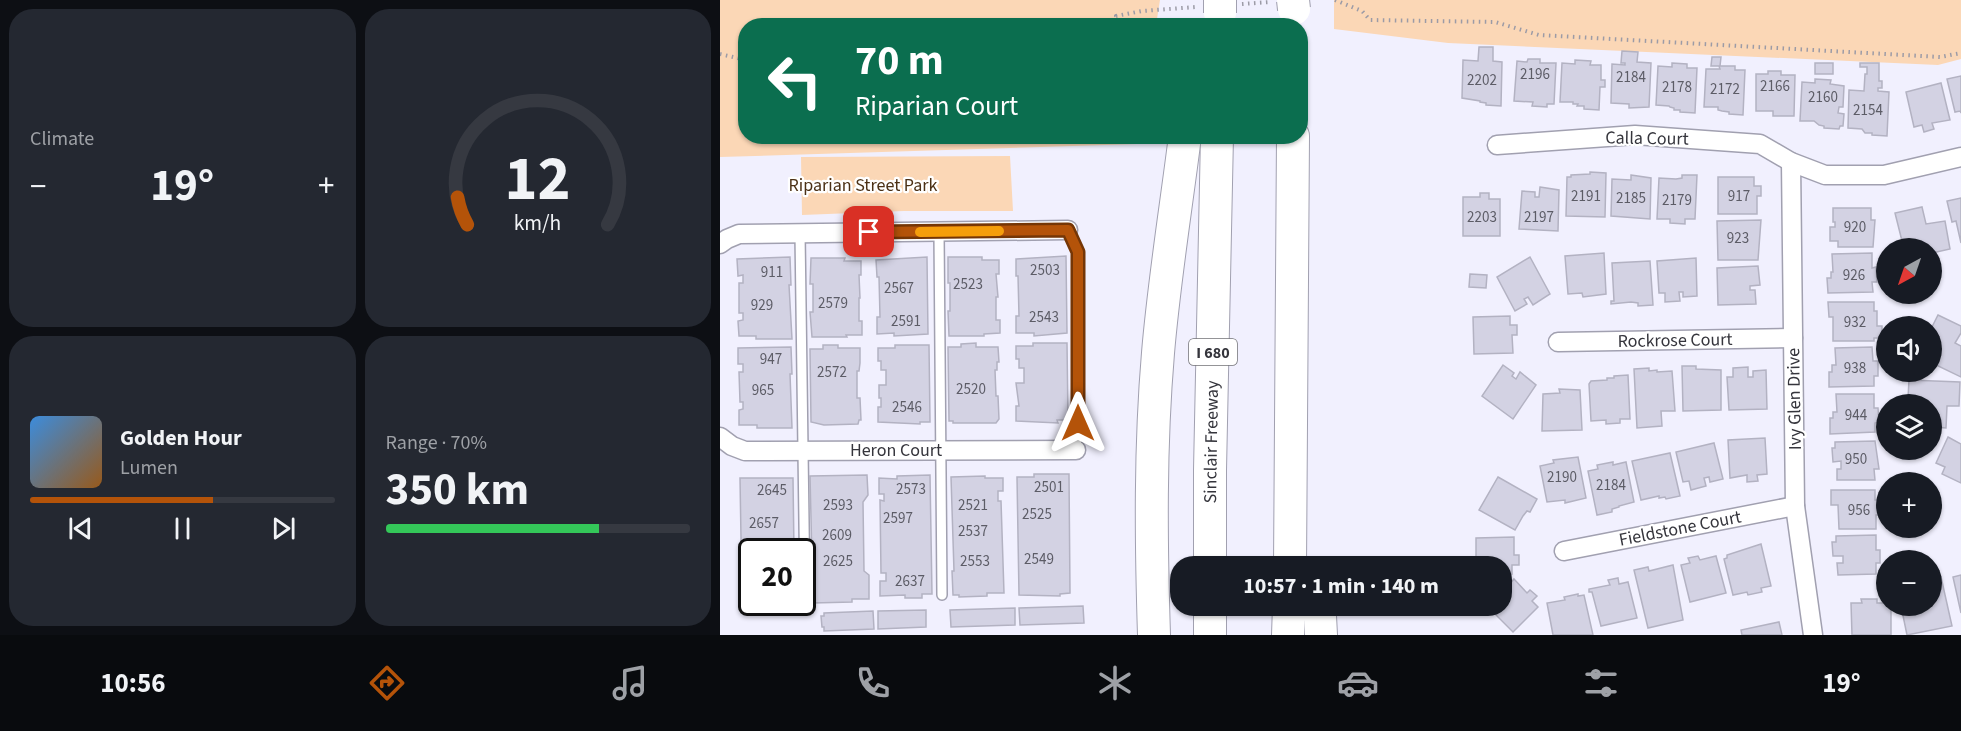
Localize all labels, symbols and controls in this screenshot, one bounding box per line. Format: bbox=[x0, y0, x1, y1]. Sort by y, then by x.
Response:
text: 70 m bbox=[855, 31, 944, 91]
icon: left bbox=[756, 42, 834, 120]
house number: 2196 bbox=[1520, 64, 1550, 85]
house number: 2184 bbox=[1616, 67, 1646, 88]
house number: 2202 bbox=[1467, 70, 1497, 91]
house number: 2166 bbox=[1760, 76, 1790, 97]
house number: 2178 bbox=[1662, 77, 1692, 98]
house number: 2172 bbox=[1710, 79, 1740, 100]
text: Riparian Court bbox=[855, 87, 1018, 126]
house number: 2160 bbox=[1808, 87, 1838, 108]
house number: 2154 bbox=[1853, 100, 1883, 121]
text: Climate bbox=[30, 125, 94, 153]
street label: Calla Court bbox=[1605, 125, 1689, 152]
text: 12 bbox=[505, 135, 571, 224]
text: 19° bbox=[150, 154, 214, 218]
text: − bbox=[30, 163, 46, 210]
text: + bbox=[318, 163, 334, 210]
park label: Riparian Street Park bbox=[788, 173, 938, 198]
house number: 2191 bbox=[1571, 186, 1601, 207]
house number: 917 bbox=[1728, 186, 1750, 207]
house number: 2185 bbox=[1616, 188, 1646, 209]
house number: 2179 bbox=[1662, 190, 1692, 211]
pin bbox=[843, 206, 894, 257]
house number: 2203 bbox=[1467, 207, 1497, 228]
house number: 2197 bbox=[1524, 207, 1554, 228]
text: km/h bbox=[514, 208, 562, 239]
icon: arrive bbox=[852, 215, 885, 248]
house number: 920 bbox=[1844, 217, 1866, 238]
house number: 923 bbox=[1727, 228, 1749, 249]
north arrow bbox=[1876, 238, 1942, 304]
map controls bbox=[1876, 238, 1942, 616]
house number: 2503 bbox=[1030, 260, 1060, 281]
house number: 911 bbox=[761, 262, 783, 283]
house number: 926 bbox=[1843, 265, 1865, 286]
house number: 2523 bbox=[953, 274, 983, 295]
house number: 2567 bbox=[884, 278, 914, 299]
house number: 2579 bbox=[818, 293, 848, 314]
house number: 929 bbox=[751, 295, 773, 316]
house number: 2543 bbox=[1029, 307, 1059, 328]
house number: 2591 bbox=[891, 311, 921, 332]
house number: 932 bbox=[1844, 312, 1866, 333]
button: sound bbox=[1876, 316, 1942, 382]
street label: Rockrose Court bbox=[1617, 327, 1733, 354]
road number: I 680 bbox=[1189, 339, 1237, 365]
street label: Ivy Glen Drive bbox=[1781, 348, 1808, 450]
house number: 947 bbox=[760, 349, 782, 370]
house number: 938 bbox=[1844, 358, 1866, 379]
house number: 2572 bbox=[817, 362, 847, 383]
house number: 2520 bbox=[956, 379, 986, 400]
house number: 965 bbox=[752, 380, 774, 401]
street label: Sinclair Freeway bbox=[1198, 380, 1225, 504]
position arrow bbox=[1046, 391, 1110, 455]
button: layers bbox=[1876, 394, 1942, 460]
house number: 2546 bbox=[892, 397, 922, 418]
house number: 944 bbox=[1845, 405, 1868, 426]
text: Golden Hour bbox=[120, 422, 242, 454]
text: Range · 70% bbox=[386, 429, 487, 457]
street label: Heron Court bbox=[850, 438, 942, 463]
house number: 950 bbox=[1845, 449, 1867, 470]
text: Lumen bbox=[120, 454, 178, 482]
text: 350 km bbox=[386, 458, 529, 522]
house number: 2190 bbox=[1547, 467, 1577, 488]
button: + bbox=[1876, 472, 1942, 538]
house number: 2184 bbox=[1596, 475, 1626, 496]
house number: 2501 bbox=[1034, 477, 1064, 498]
house number: 2573 bbox=[896, 479, 926, 500]
house number: 2645 bbox=[757, 480, 787, 501]
house number: 2593 bbox=[823, 495, 853, 516]
house number: 2521 bbox=[958, 495, 988, 516]
house number: 956 bbox=[1848, 500, 1870, 521]
house number: 2525 bbox=[1022, 504, 1052, 525]
street label: Fieldstone Court bbox=[1617, 504, 1743, 553]
house number: 2597 bbox=[883, 508, 913, 529]
icon: previous bbox=[64, 512, 97, 545]
icon: pause bbox=[166, 512, 199, 545]
icon: next bbox=[267, 512, 300, 545]
house number: 2657 bbox=[749, 513, 779, 534]
house number: 2537 bbox=[958, 521, 988, 542]
house number: 2609 bbox=[822, 525, 852, 546]
speed limit sign: 20 bbox=[738, 538, 816, 616]
house number: 2549 bbox=[1024, 549, 1054, 570]
button: − bbox=[1876, 550, 1942, 616]
house number: 2625 bbox=[823, 551, 853, 572]
house number: 2553 bbox=[960, 551, 990, 572]
text: 10:57 · 1 min · 140 m bbox=[1243, 570, 1439, 602]
house number: 2637 bbox=[895, 571, 925, 592]
icon: directions bbox=[366, 662, 408, 704]
icon: music bbox=[609, 662, 651, 704]
icon: phone bbox=[852, 662, 894, 704]
icon: climate bbox=[1094, 662, 1136, 704]
icon: car bbox=[1337, 662, 1379, 704]
icon: filters bbox=[1580, 662, 1622, 704]
text: 10:56 bbox=[100, 664, 165, 703]
text: 19° bbox=[1822, 664, 1861, 703]

